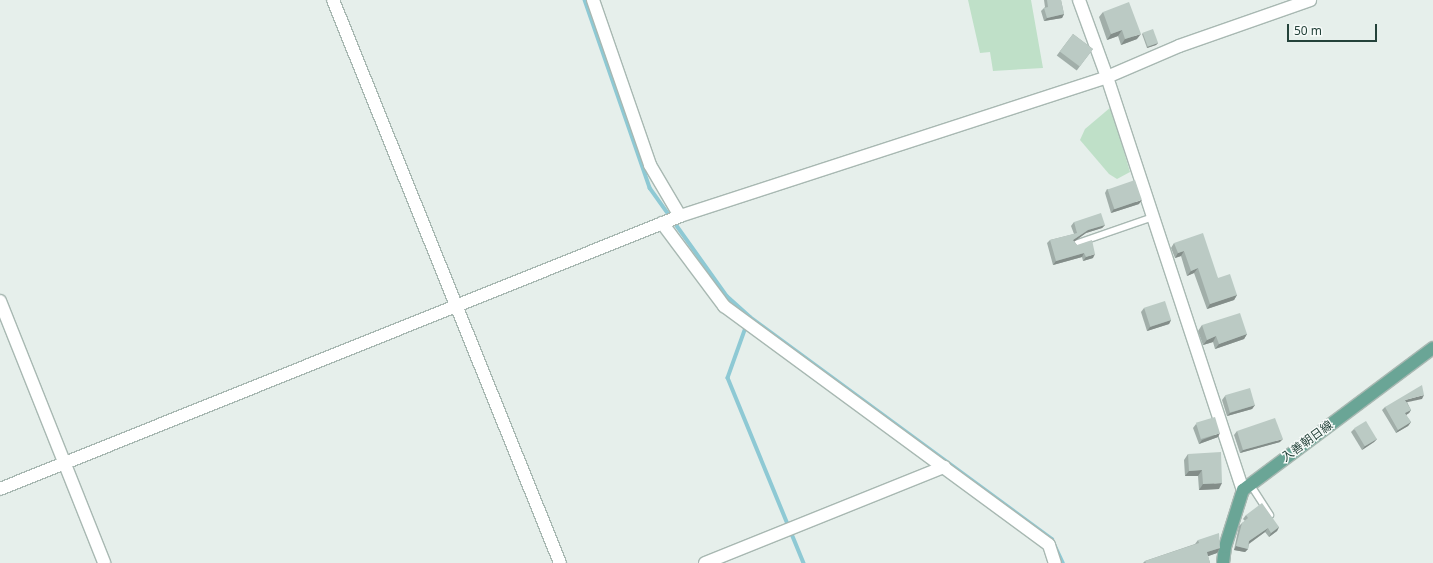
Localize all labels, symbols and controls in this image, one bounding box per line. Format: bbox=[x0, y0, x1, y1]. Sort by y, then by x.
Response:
scale bar bbox=[1289, 16, 1379, 42]
text: 50 m bbox=[1294, 22, 1322, 39]
street label: 入善朝日線 bbox=[1278, 418, 1336, 464]

